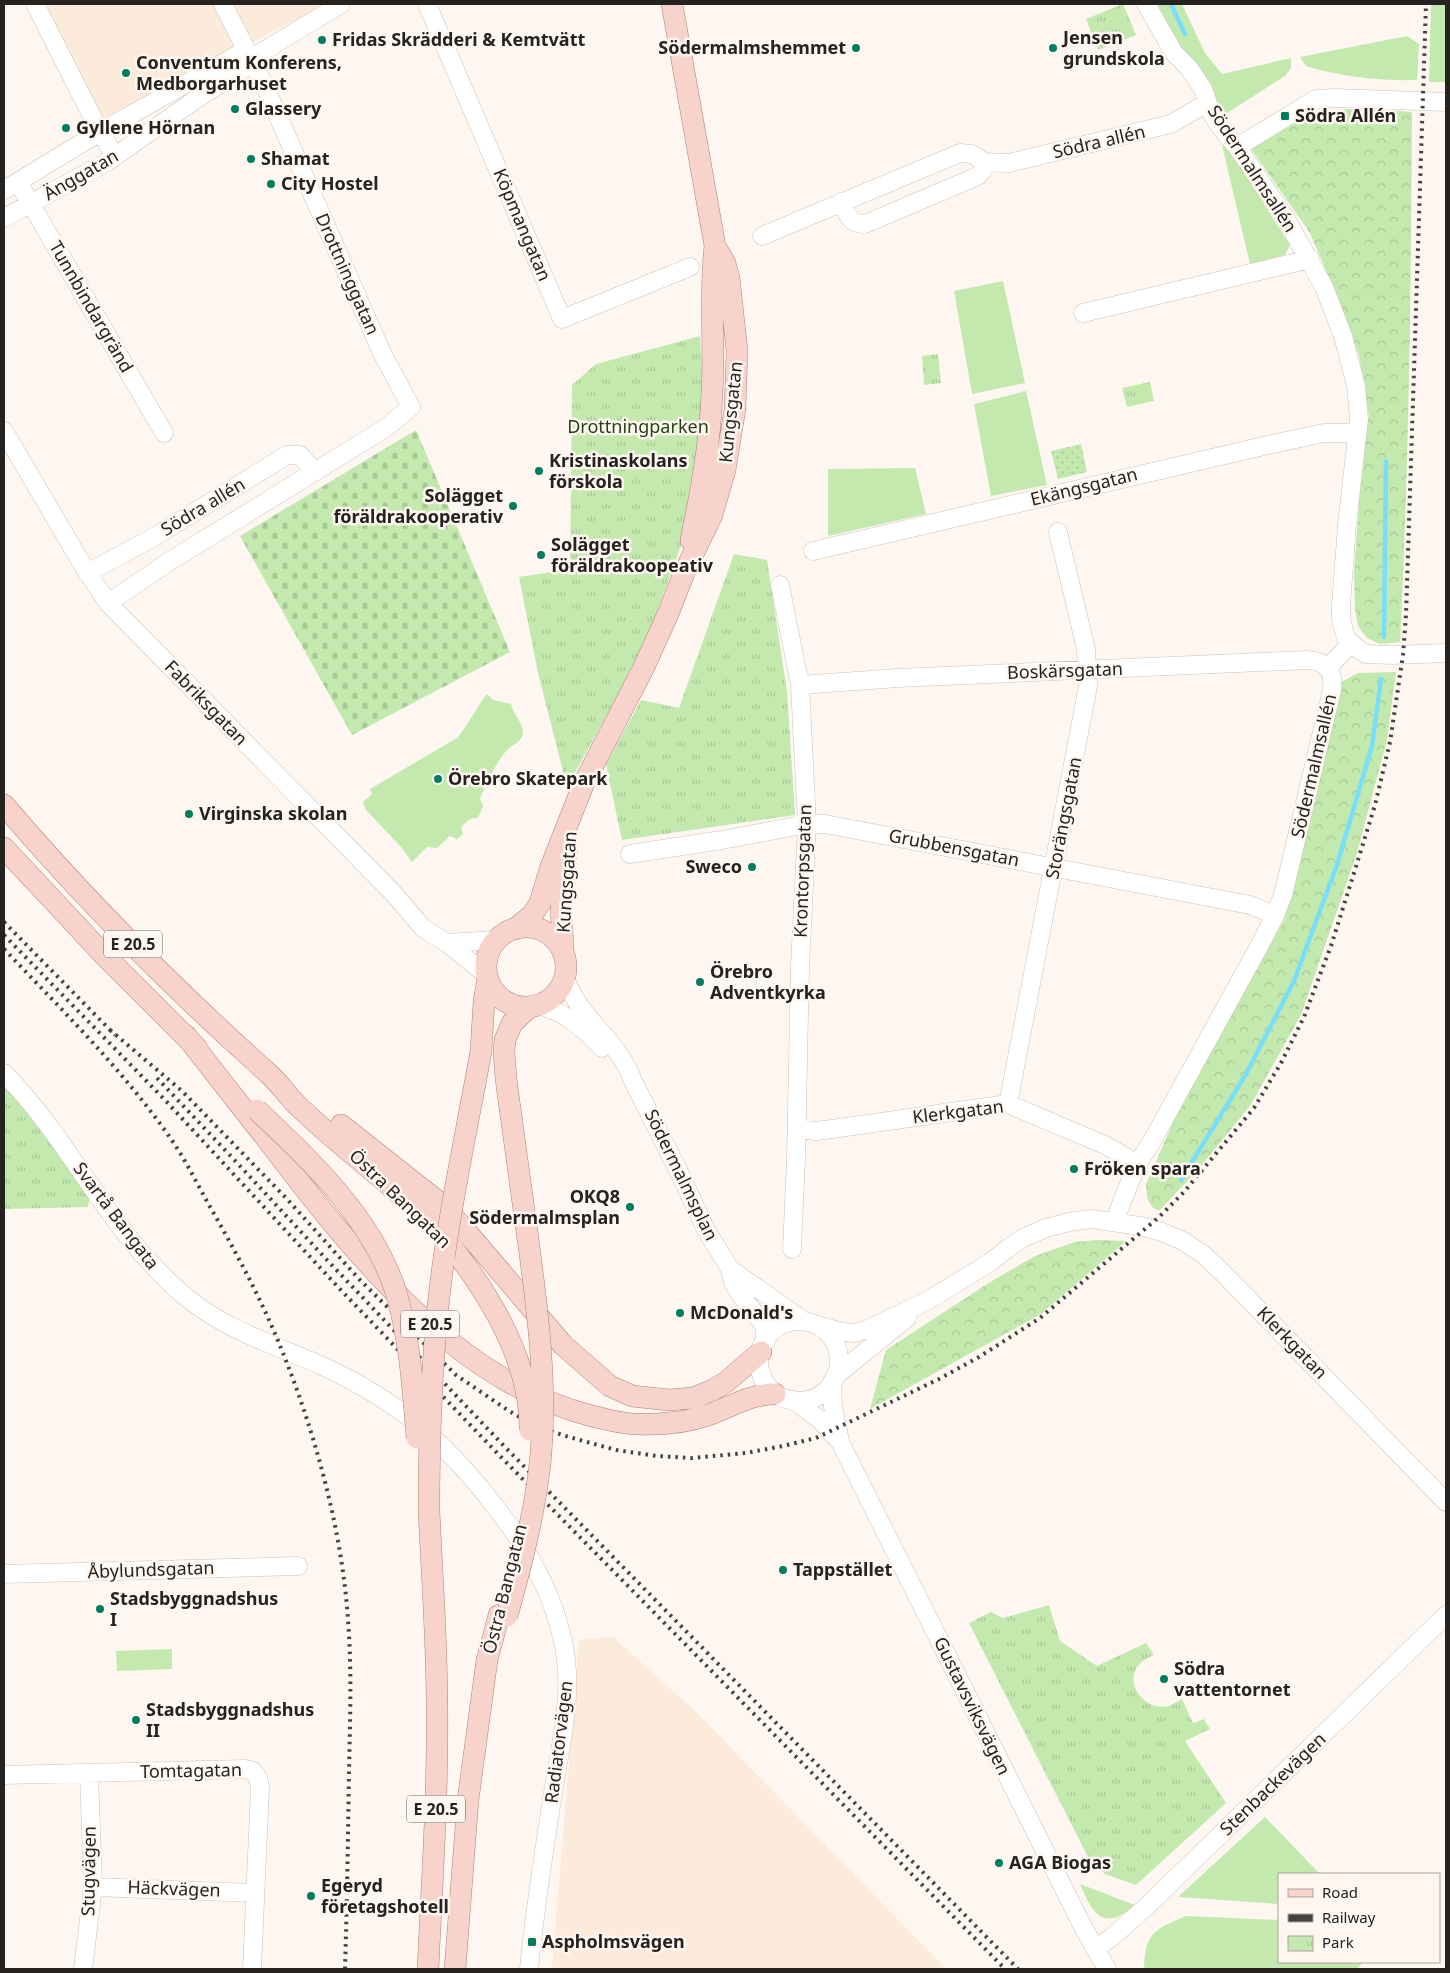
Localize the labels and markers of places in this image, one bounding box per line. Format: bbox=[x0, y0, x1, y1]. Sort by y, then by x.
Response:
place label: Jensen grundskola bbox=[1061, 25, 1165, 70]
place label: Fridas Skrädderi & Kemtvätt bbox=[332, 27, 585, 51]
marker: Fridas Skrädderi & Kemtvätt bbox=[316, 34, 328, 46]
place label: Södermalmshemmet bbox=[658, 35, 846, 59]
marker: Södermalmshemmet bbox=[850, 42, 862, 54]
marker: Jensen grundskola bbox=[1047, 42, 1059, 54]
place label: Conventum Konferens, Medborgarhuset bbox=[136, 50, 342, 95]
marker: Conventum Konferens, Medborgarhuset bbox=[120, 67, 132, 79]
place label: Glassery bbox=[245, 96, 322, 120]
marker: Glassery bbox=[229, 103, 241, 115]
place label: Södra Allén bbox=[1295, 103, 1396, 127]
marker: Södra Allén bbox=[1279, 110, 1291, 122]
place label: Gyllene Hörnan bbox=[76, 115, 215, 139]
marker: Gyllene Hörnan bbox=[60, 122, 72, 134]
place label: Shamat bbox=[261, 146, 330, 170]
marker: Shamat bbox=[245, 153, 257, 165]
place label: City Hostel bbox=[281, 171, 379, 195]
marker: City Hostel bbox=[265, 178, 277, 190]
place label: Kristinaskolans förskola bbox=[549, 448, 687, 493]
marker: Kristinaskolans förskola bbox=[533, 465, 545, 477]
place label: Solägget föräldrakooperativ bbox=[333, 483, 504, 528]
marker: Solägget föräldrakooperativ bbox=[507, 500, 519, 512]
place label: Solägget föräldrakoopeativ bbox=[551, 532, 714, 577]
marker: Solägget föräldrakoopeativ bbox=[535, 549, 547, 561]
place label: Örebro Skatepark bbox=[448, 766, 608, 790]
marker: Örebro Skatepark bbox=[432, 773, 444, 785]
place label: Virginska skolan bbox=[199, 801, 347, 825]
marker: Virginska skolan bbox=[183, 808, 195, 820]
place label: Sweco bbox=[685, 854, 742, 878]
marker: Sweco bbox=[746, 861, 758, 873]
place label: Örebro Adventkyrka bbox=[710, 959, 826, 1004]
marker: Örebro Adventkyrka bbox=[694, 976, 706, 988]
place label: Fröken spara bbox=[1084, 1156, 1201, 1180]
marker: Fröken spara bbox=[1068, 1163, 1080, 1175]
place label: OKQ8 Södermalmsplan bbox=[469, 1184, 620, 1229]
marker: OKQ8 Södermalmsplan bbox=[624, 1201, 636, 1213]
place label: McDonald's bbox=[690, 1300, 793, 1324]
marker: McDonald's bbox=[674, 1307, 686, 1319]
place label: Tappstället bbox=[793, 1557, 893, 1581]
marker: Tappstället bbox=[777, 1564, 789, 1576]
place label: Stadsbyggnadshus I bbox=[110, 1586, 278, 1631]
marker: Stadsbyggnadshus I bbox=[94, 1603, 106, 1615]
place label: Södra vattentornet bbox=[1174, 1656, 1291, 1701]
marker: Södra vattentornet bbox=[1158, 1673, 1170, 1685]
place label: Stadsbyggnadshus II bbox=[146, 1697, 314, 1742]
marker: Stadsbyggnadshus II bbox=[130, 1714, 142, 1726]
place label: AGA Biogas bbox=[1009, 1850, 1111, 1874]
marker: AGA Biogas bbox=[993, 1857, 1005, 1869]
place label: Egeryd företagshotell bbox=[321, 1873, 449, 1918]
marker: Egeryd företagshotell bbox=[305, 1890, 317, 1902]
place label: Aspholmsvägen bbox=[542, 1929, 685, 1953]
marker: Aspholmsvägen bbox=[526, 1936, 538, 1948]

